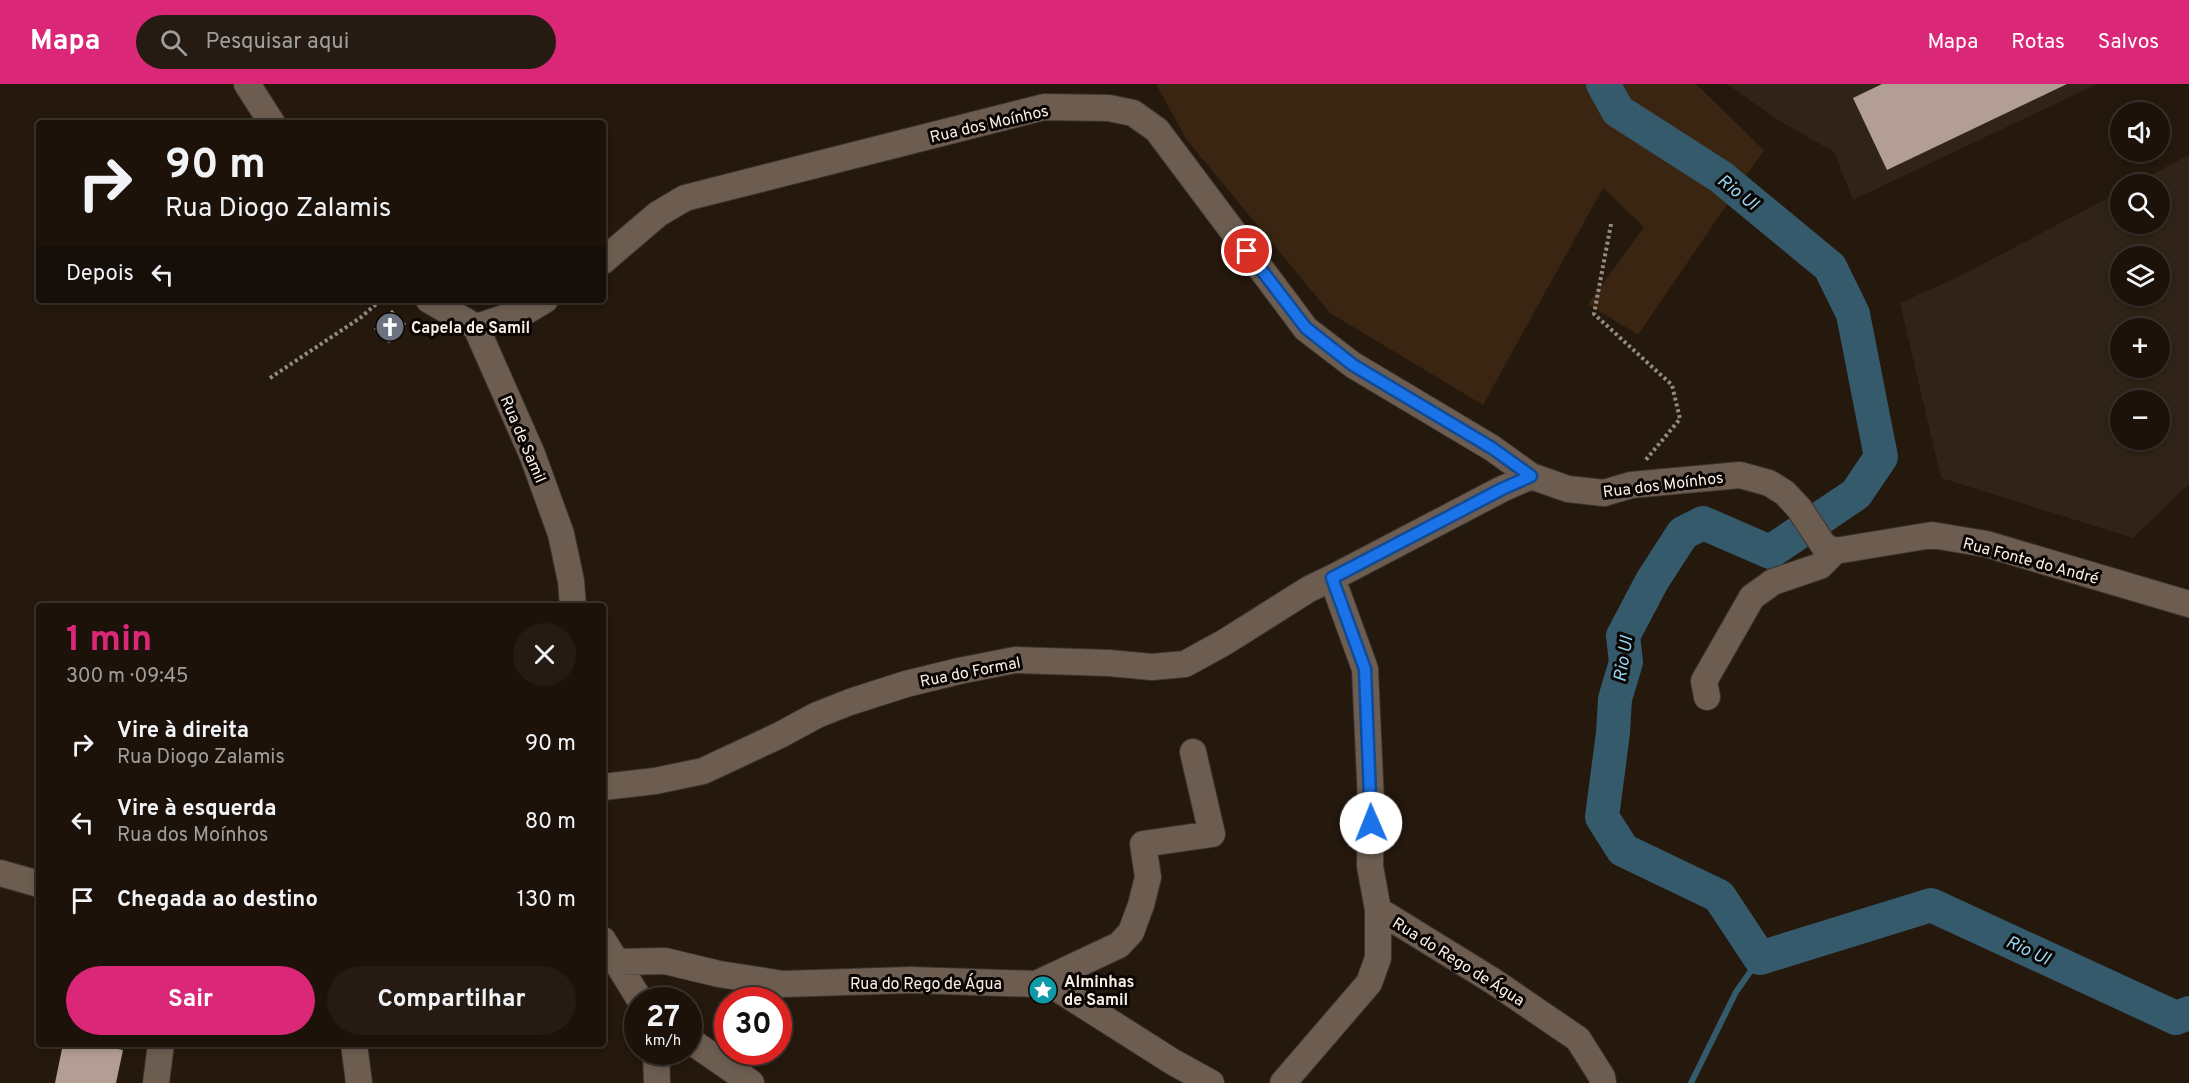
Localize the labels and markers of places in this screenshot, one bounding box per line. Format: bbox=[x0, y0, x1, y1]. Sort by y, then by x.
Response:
pin bbox=[1221, 225, 1272, 276]
church icon: Capela de Samil bbox=[374, 311, 406, 343]
place label: Capela de Samil bbox=[411, 319, 530, 339]
place label: Alminhas de Samil bbox=[1064, 973, 1135, 1011]
place icon: Alminhas de Samil bbox=[1027, 974, 1059, 1006]

